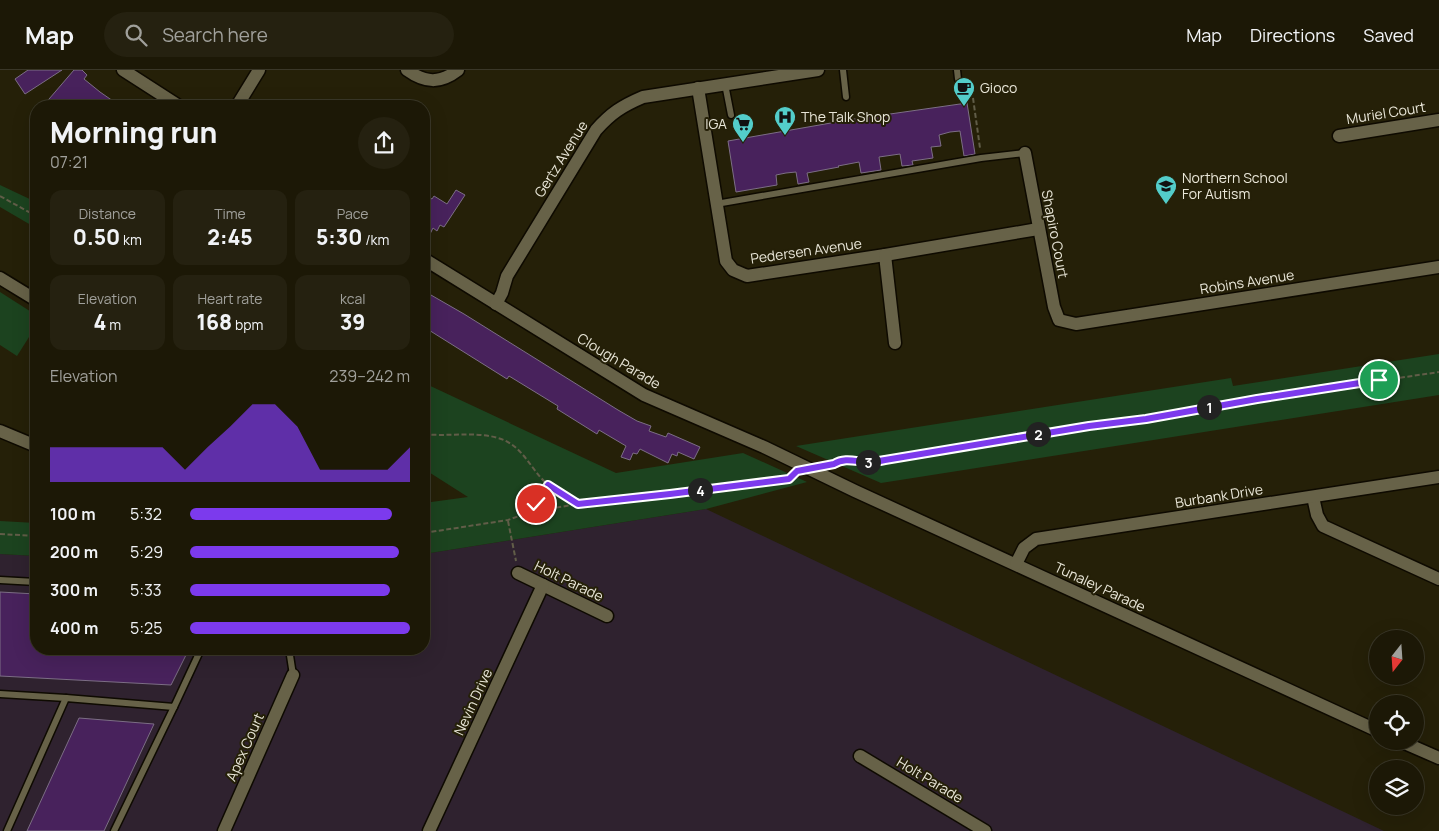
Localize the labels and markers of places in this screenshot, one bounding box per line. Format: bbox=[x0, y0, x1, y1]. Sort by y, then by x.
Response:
cafe icon: Gioco bbox=[952, 76, 976, 107]
place label: Gioco bbox=[980, 78, 1017, 97]
hospital icon: The Talk Shop bbox=[773, 105, 797, 136]
place label: The Talk Shop bbox=[801, 107, 890, 126]
supermarket icon: IGA bbox=[731, 112, 755, 143]
place label: IGA bbox=[705, 114, 727, 133]
place label: Northern School For Autism bbox=[1182, 168, 1288, 203]
school or university icon: Northern School For Autism bbox=[1154, 174, 1178, 205]
pin bbox=[1358, 359, 1400, 401]
pin: 1 bbox=[1196, 394, 1222, 420]
pin: 2 bbox=[1026, 422, 1050, 446]
pin: 3 bbox=[856, 450, 880, 474]
pin: 4 bbox=[688, 478, 712, 502]
pin bbox=[515, 483, 557, 525]

